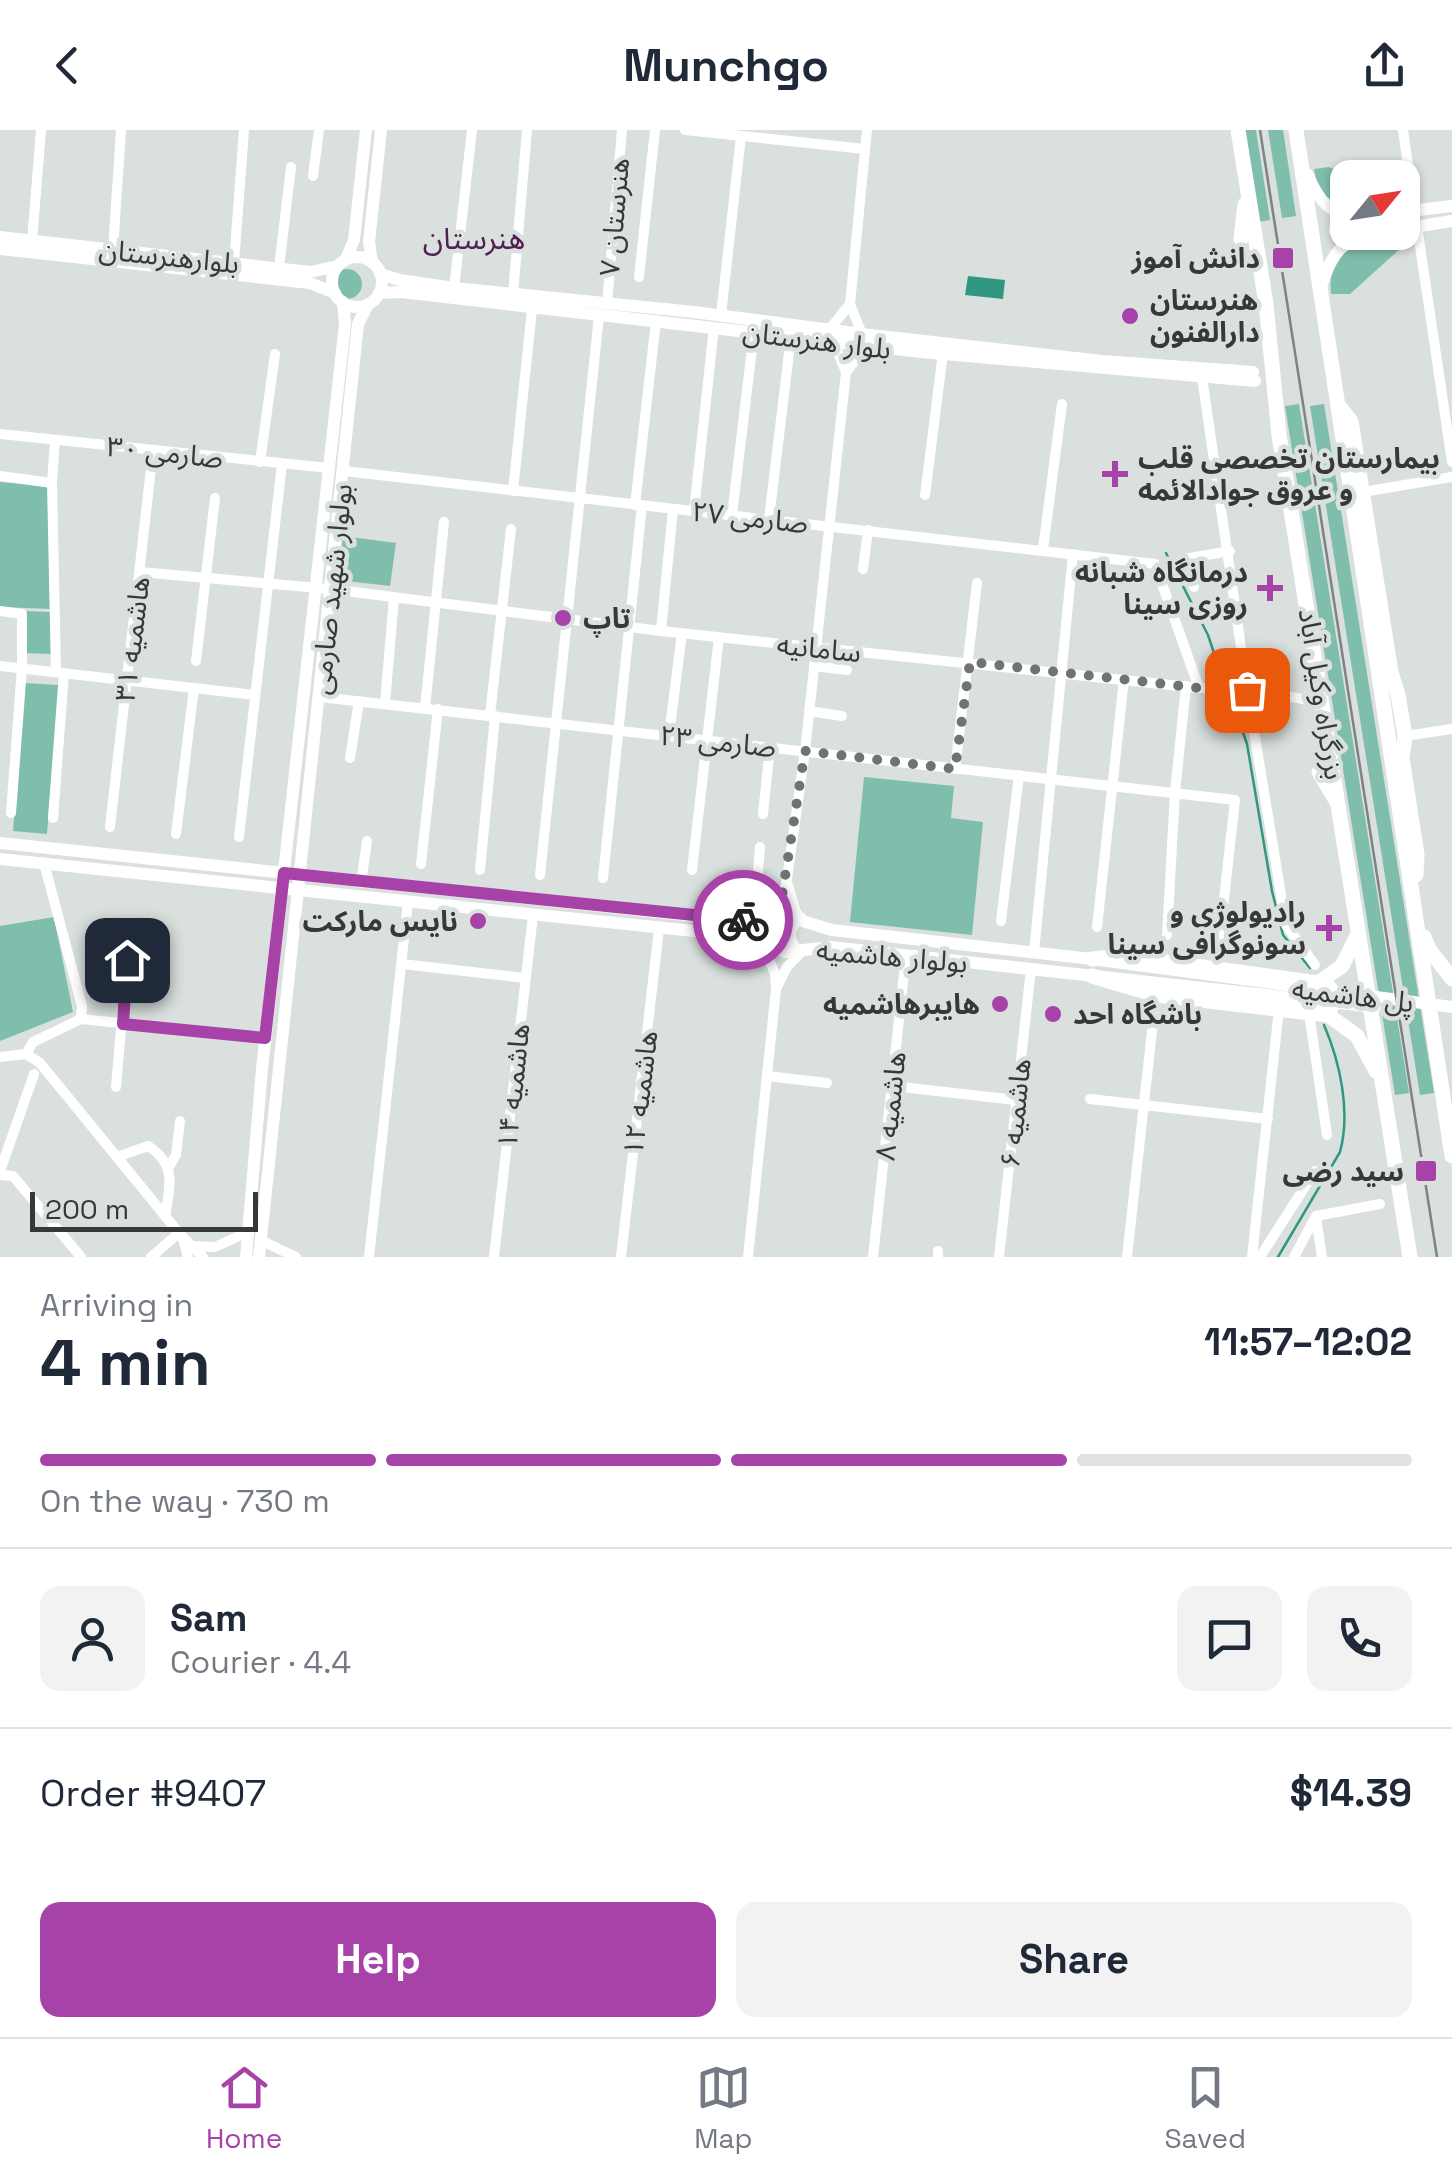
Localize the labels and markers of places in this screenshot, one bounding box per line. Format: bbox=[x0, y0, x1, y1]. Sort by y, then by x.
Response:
place label: دانش آموز bbox=[1131, 240, 1260, 276]
marker: دانش آموز bbox=[1270, 245, 1296, 271]
place label: هنرستان دارالفنون bbox=[1150, 282, 1260, 350]
marker: هنرستان دارالفنون bbox=[1119, 305, 1141, 327]
place label: بیمارستان تخصصی قلب و عروق جوادالائمه bbox=[1138, 440, 1440, 508]
marker: بیمارستان تخصصی قلب و عروق جوادالائمه bbox=[1102, 461, 1128, 487]
place label: درمانگاه شبانه روزی سینا bbox=[1075, 554, 1248, 622]
marker: درمانگاه شبانه روزی سینا bbox=[1257, 575, 1283, 601]
place label: تاپ bbox=[583, 600, 631, 638]
marker: تاپ bbox=[552, 607, 574, 629]
pin bbox=[1205, 648, 1290, 733]
place label: رادیولوژی و سونوگرافی سینا bbox=[1108, 894, 1306, 962]
place label: نایس مارکت bbox=[303, 903, 458, 939]
marker: نایس مارکت bbox=[467, 910, 489, 932]
marker: رادیولوژی و سونوگرافی سینا bbox=[1316, 915, 1342, 941]
pin bbox=[85, 918, 170, 1003]
place label: هایبرهاشمیه bbox=[823, 986, 980, 1022]
marker: هایبرهاشمیه bbox=[989, 993, 1011, 1015]
place label: باشگاه احد bbox=[1073, 996, 1202, 1032]
marker: باشگاه احد bbox=[1042, 1003, 1064, 1025]
place label: سید رضی bbox=[1283, 1153, 1404, 1189]
marker: سید رضی bbox=[1413, 1158, 1439, 1184]

